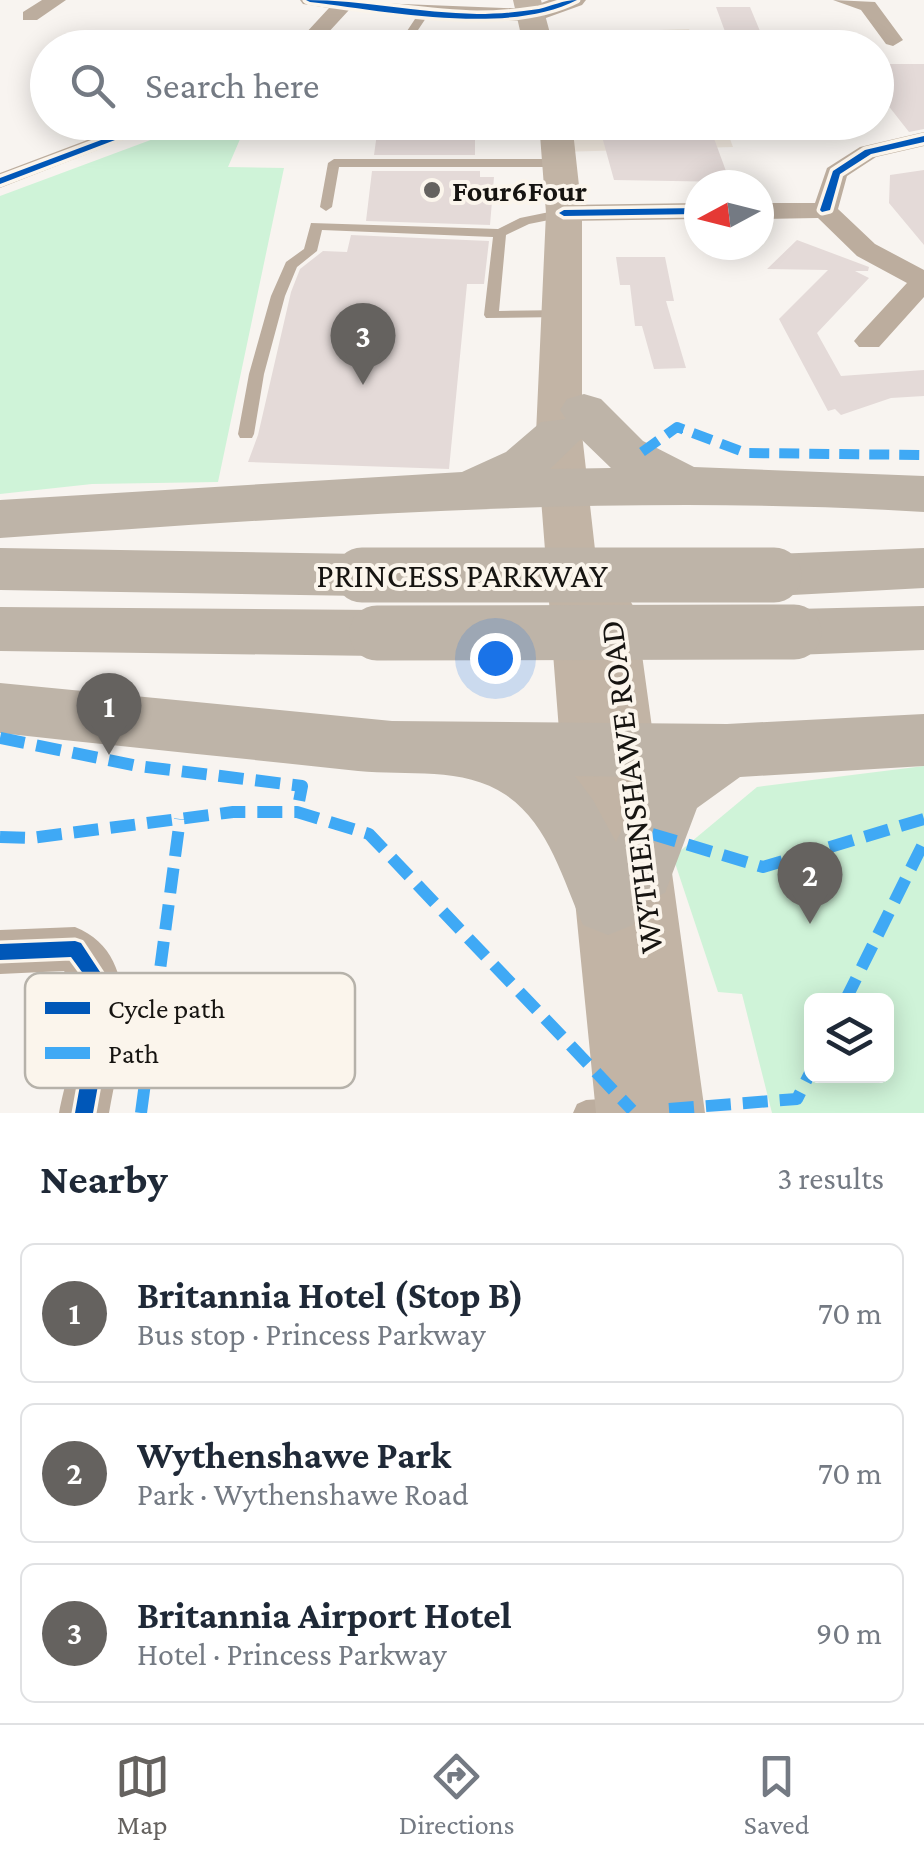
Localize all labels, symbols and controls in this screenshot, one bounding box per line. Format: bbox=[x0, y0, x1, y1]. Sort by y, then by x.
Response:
search box bbox=[30, 30, 894, 140]
icon: search bbox=[65, 58, 120, 113]
text: Search here bbox=[145, 64, 319, 106]
north arrow bbox=[684, 170, 774, 260]
place label: Four6Four bbox=[452, 174, 587, 207]
marker: Four6Four bbox=[421, 179, 443, 201]
pin: 3 bbox=[330, 302, 396, 385]
street label: PRINCESS PARKWAY bbox=[316, 556, 608, 595]
street label: WYTHENSHAWE ROAD bbox=[591, 618, 671, 956]
your location bbox=[470, 633, 521, 684]
pin: 1 bbox=[76, 672, 142, 755]
pin: 2 bbox=[778, 842, 842, 924]
legend bbox=[25, 973, 355, 1088]
text: Cycle path bbox=[108, 993, 225, 1024]
map controls bbox=[804, 993, 894, 1083]
button: layers bbox=[804, 993, 894, 1083]
text: Path bbox=[108, 1038, 159, 1069]
text: Nearby bbox=[40, 1155, 168, 1202]
text: 3 results bbox=[777, 1160, 884, 1196]
text: Britannia Hotel (Stop B) bbox=[137, 1274, 524, 1316]
text: 1 bbox=[69, 1295, 80, 1331]
text: 70 m bbox=[818, 1295, 882, 1331]
text: Bus stop · Princess Parkway bbox=[137, 1316, 486, 1352]
text: Wythenshawe Park bbox=[137, 1434, 451, 1476]
text: 2 bbox=[66, 1455, 83, 1491]
text: 70 m bbox=[818, 1455, 882, 1491]
text: Park · Wythenshawe Road bbox=[137, 1476, 469, 1512]
text: Britannia Airport Hotel bbox=[137, 1594, 512, 1636]
text: 3 bbox=[67, 1615, 82, 1651]
text: 90 m bbox=[816, 1615, 882, 1651]
text: Hotel · Princess Parkway bbox=[137, 1636, 447, 1672]
tab: Map bbox=[115, 1749, 170, 1840]
tab: Directions bbox=[399, 1749, 515, 1840]
tab: Saved bbox=[744, 1749, 809, 1840]

